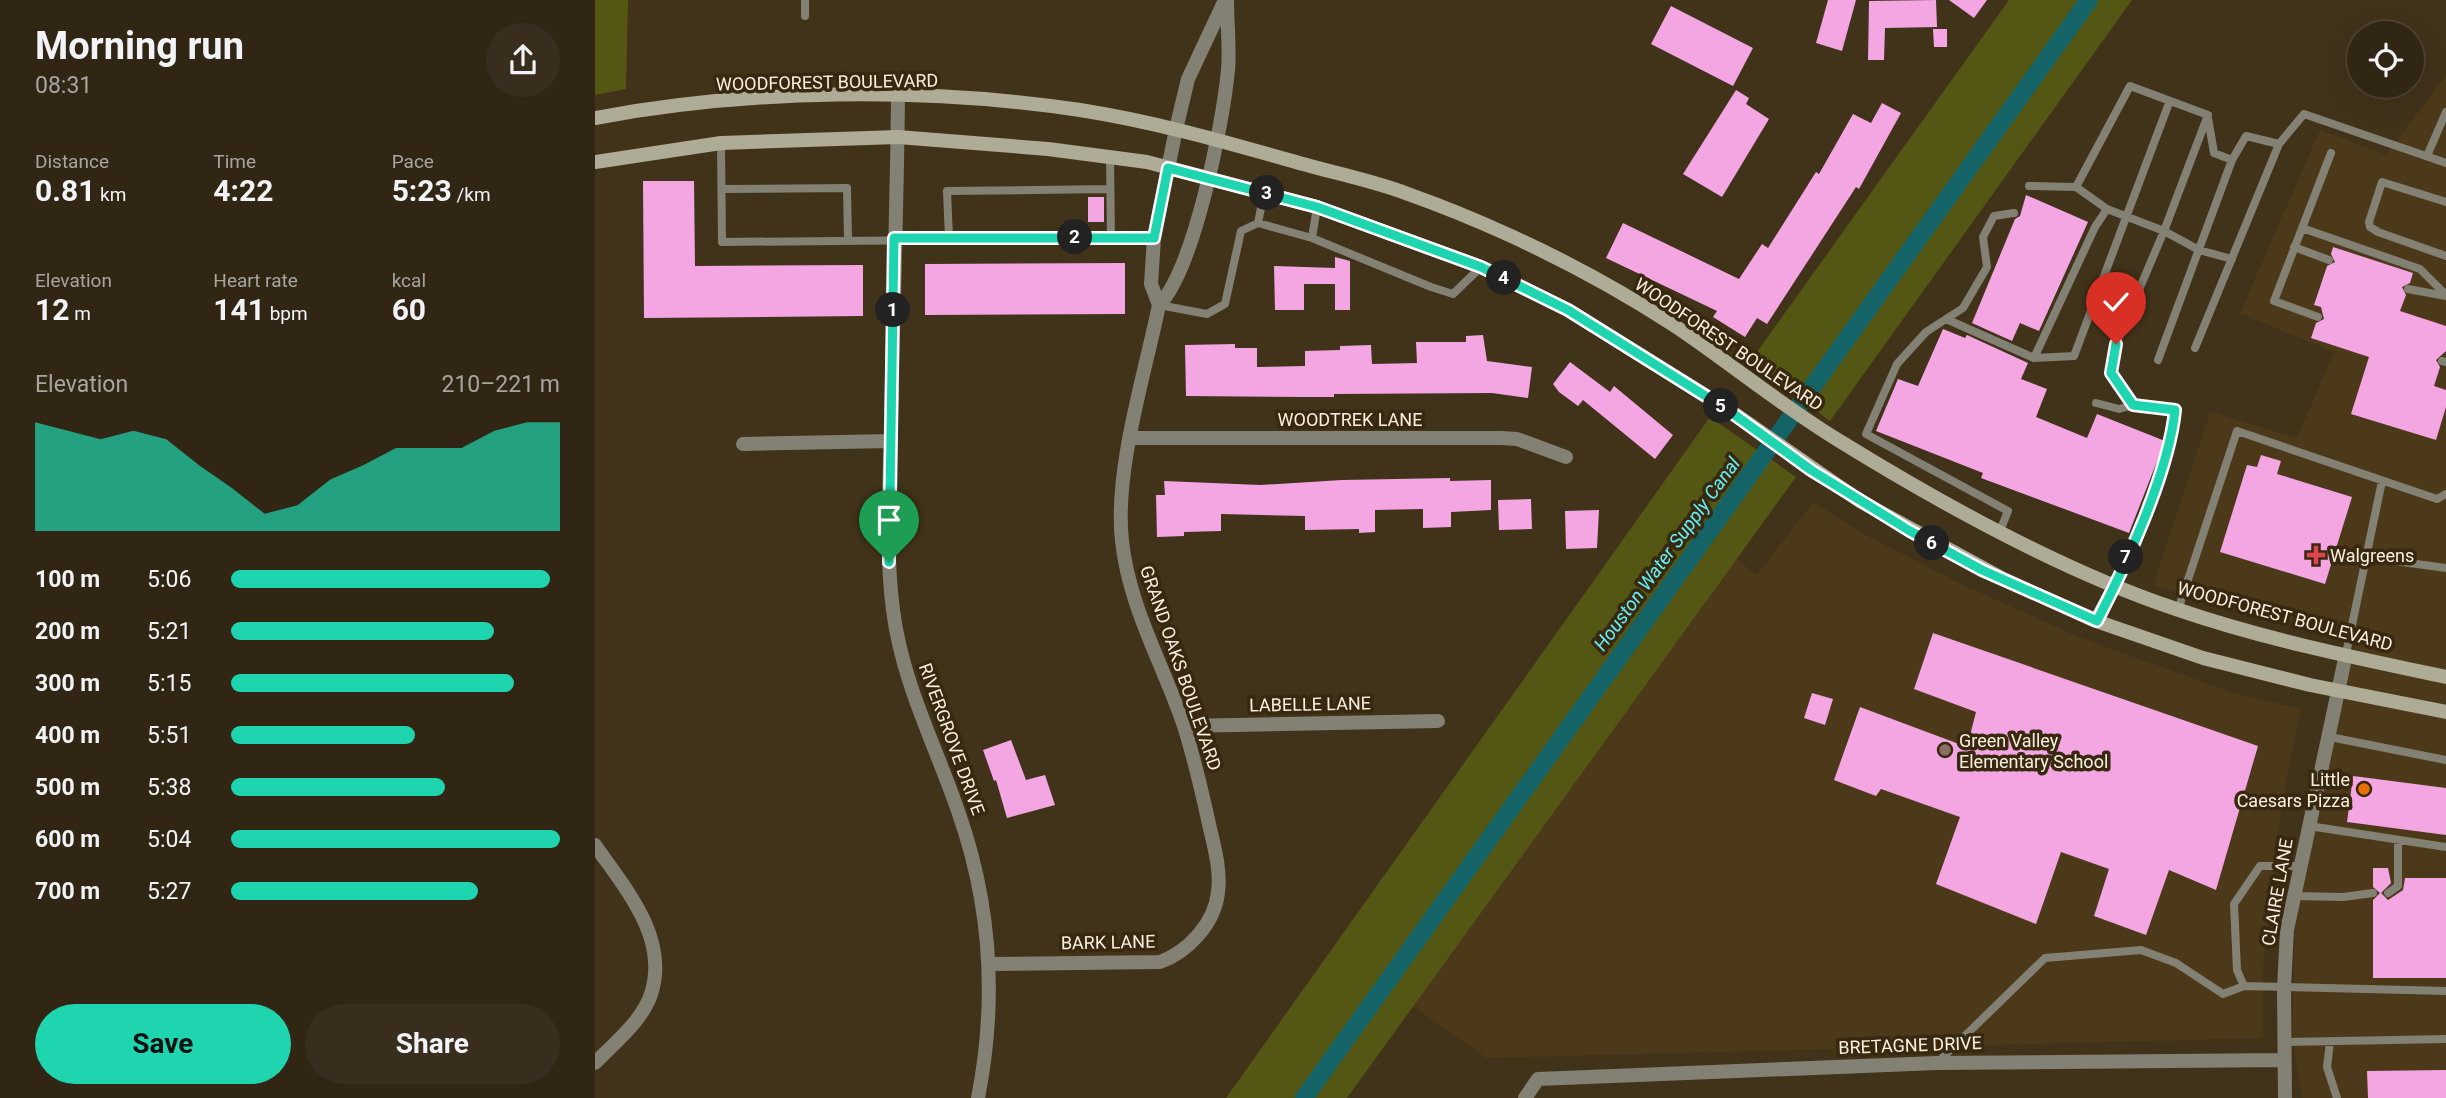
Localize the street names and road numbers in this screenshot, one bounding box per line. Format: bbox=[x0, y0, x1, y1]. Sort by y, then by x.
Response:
street label: WOODFOREST BOULEVARD bbox=[716, 70, 938, 94]
street label: WOODFOREST BOULEVARD bbox=[1631, 273, 1827, 415]
street label: WOODTREK LANE bbox=[1278, 409, 1422, 430]
street label: GRAND OAKS BOULEVARD bbox=[1136, 563, 1226, 773]
street label: WOODFOREST BOULEVARD bbox=[2175, 577, 2395, 655]
street label: RIVERGROVE DRIVE bbox=[915, 660, 989, 818]
street label: LABELLE LANE bbox=[1249, 692, 1371, 716]
street label: CLAIRE LANE bbox=[2257, 837, 2297, 947]
street label: BARK LANE bbox=[1061, 931, 1155, 953]
street label: BRETAGNE DRIVE bbox=[1838, 1032, 1982, 1058]

